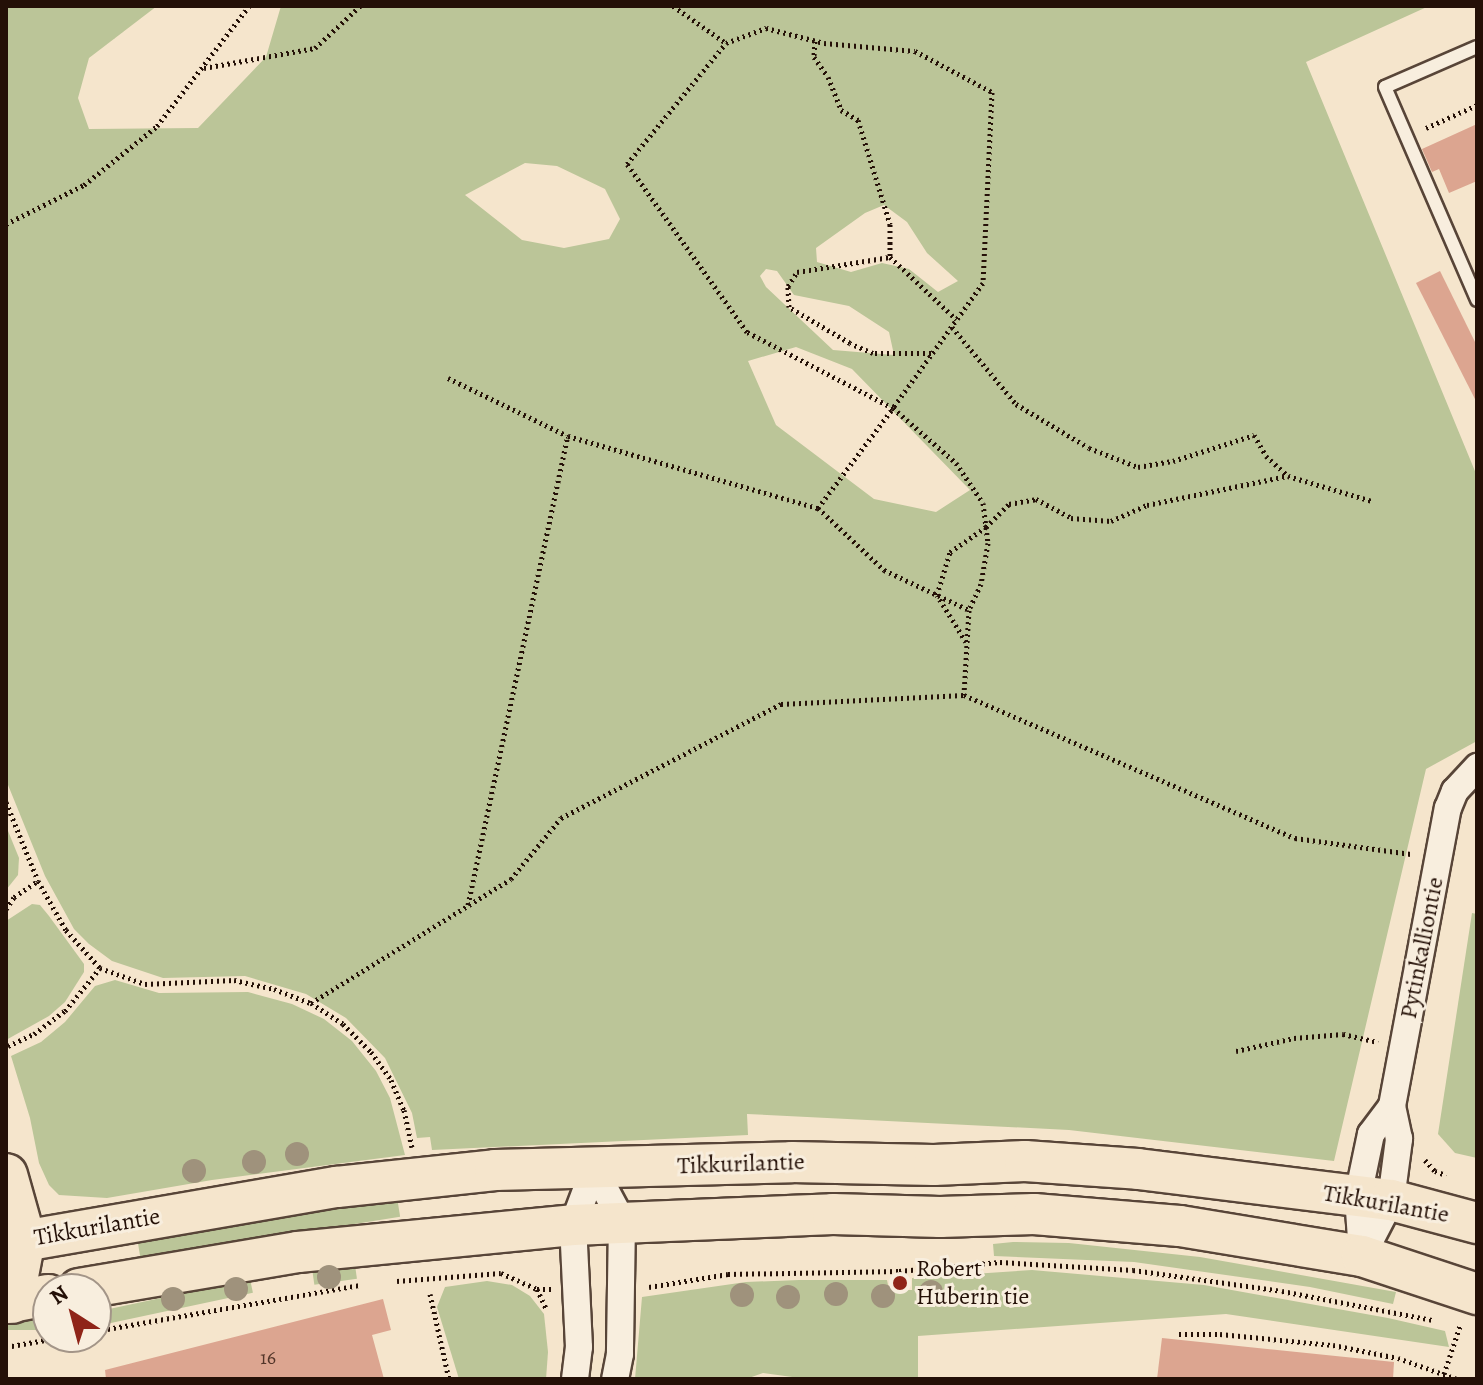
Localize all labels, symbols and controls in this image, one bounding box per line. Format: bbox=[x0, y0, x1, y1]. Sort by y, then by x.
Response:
street label: Pytinkalliontie bbox=[1394, 875, 1450, 1021]
street label: Tikkurilantie bbox=[677, 1147, 805, 1181]
street label: Tikkurilantie bbox=[1321, 1179, 1451, 1229]
street label: Tikkurilantie bbox=[32, 1202, 162, 1252]
place label: Robert Huberin tie bbox=[916, 1255, 1029, 1311]
north arrow bbox=[32, 1273, 112, 1353]
marker: Robert Huberin tie bbox=[891, 1274, 909, 1292]
text: N bbox=[44, 1278, 74, 1312]
house number: 16 bbox=[260, 1345, 276, 1369]

